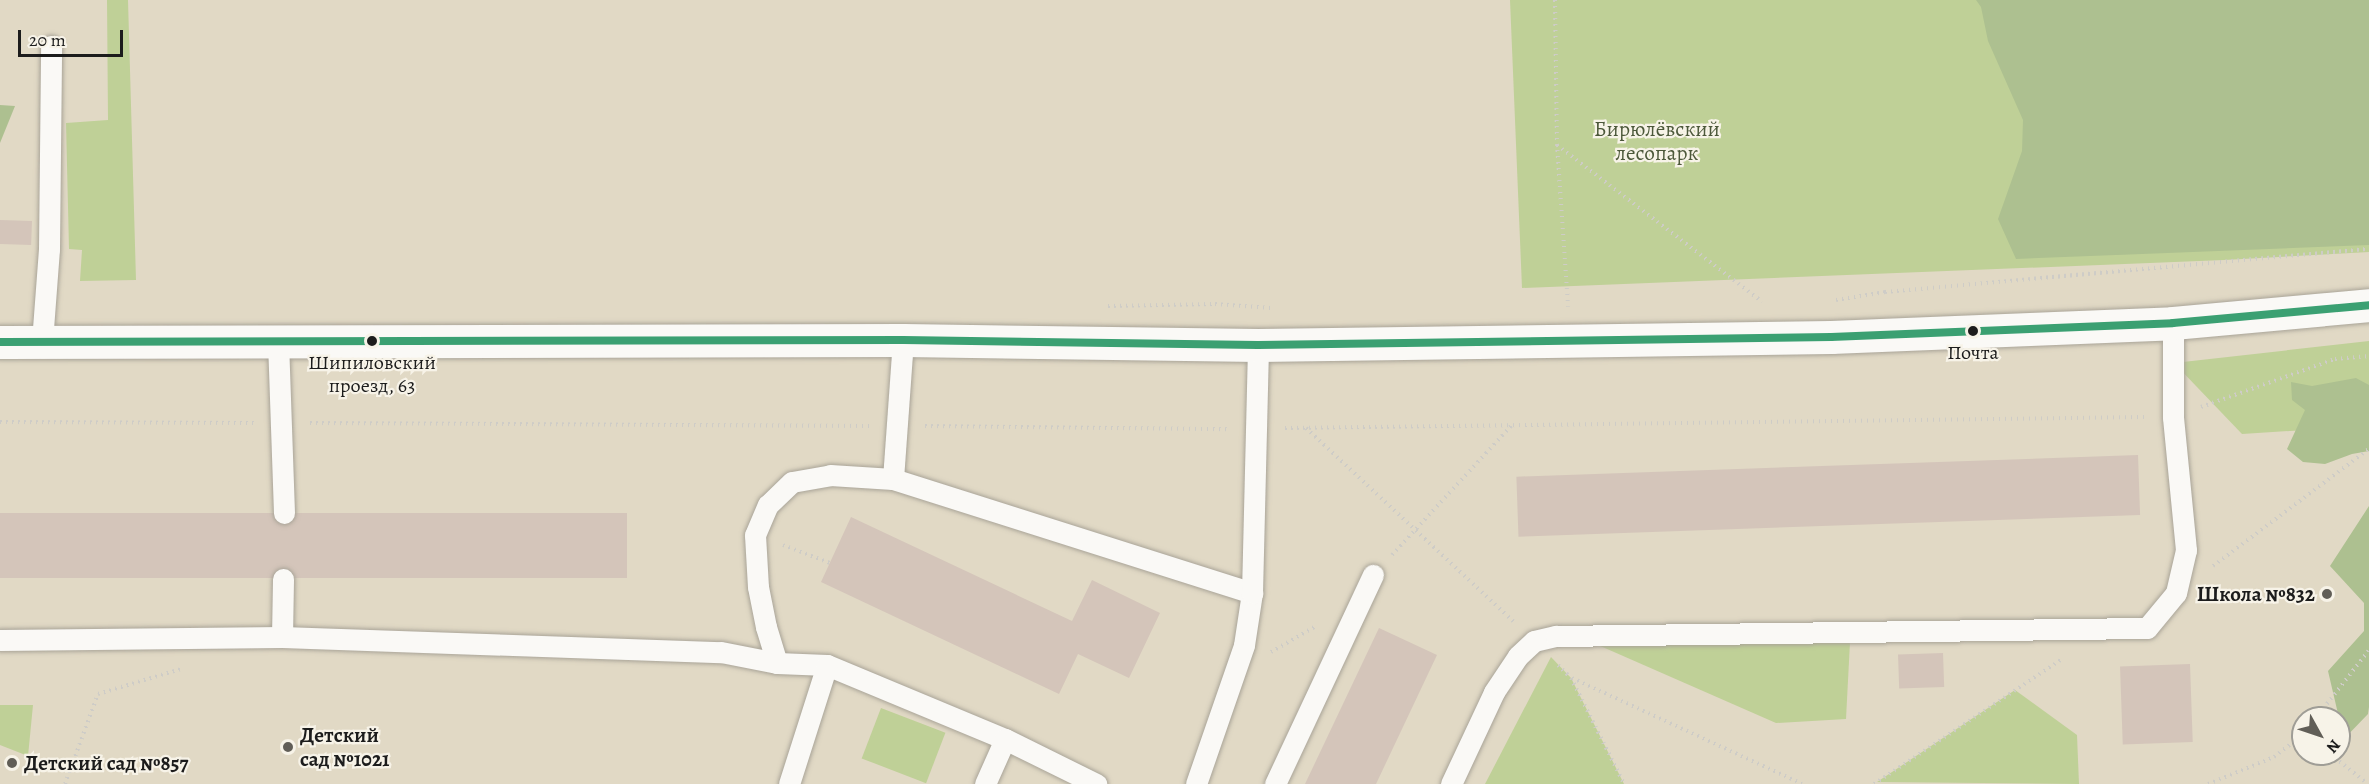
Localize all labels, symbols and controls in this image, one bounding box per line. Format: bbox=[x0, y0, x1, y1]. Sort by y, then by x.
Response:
scale bar bbox=[21, 18, 126, 56]
text: 20 m bbox=[29, 28, 66, 52]
park label: Бирюлёвский лесопарк bbox=[1594, 116, 1720, 166]
marker: Почта bbox=[1967, 325, 1979, 337]
marker: Шипиловский проезд, 63 bbox=[366, 335, 378, 347]
place label: Почта bbox=[1947, 340, 1999, 364]
place label: Шипиловский проезд, 63 bbox=[308, 350, 436, 397]
place label: Школа №832 bbox=[2197, 581, 2315, 607]
marker: Школа №832 bbox=[2320, 587, 2334, 601]
north arrow bbox=[2291, 706, 2351, 766]
place label: Детский сад №1021 bbox=[300, 722, 390, 772]
text: N bbox=[2321, 735, 2345, 758]
marker: Детский сад №1021 bbox=[281, 740, 295, 754]
place label: Детский сад №857 bbox=[24, 750, 188, 776]
marker: Детский сад №857 bbox=[5, 756, 19, 770]

